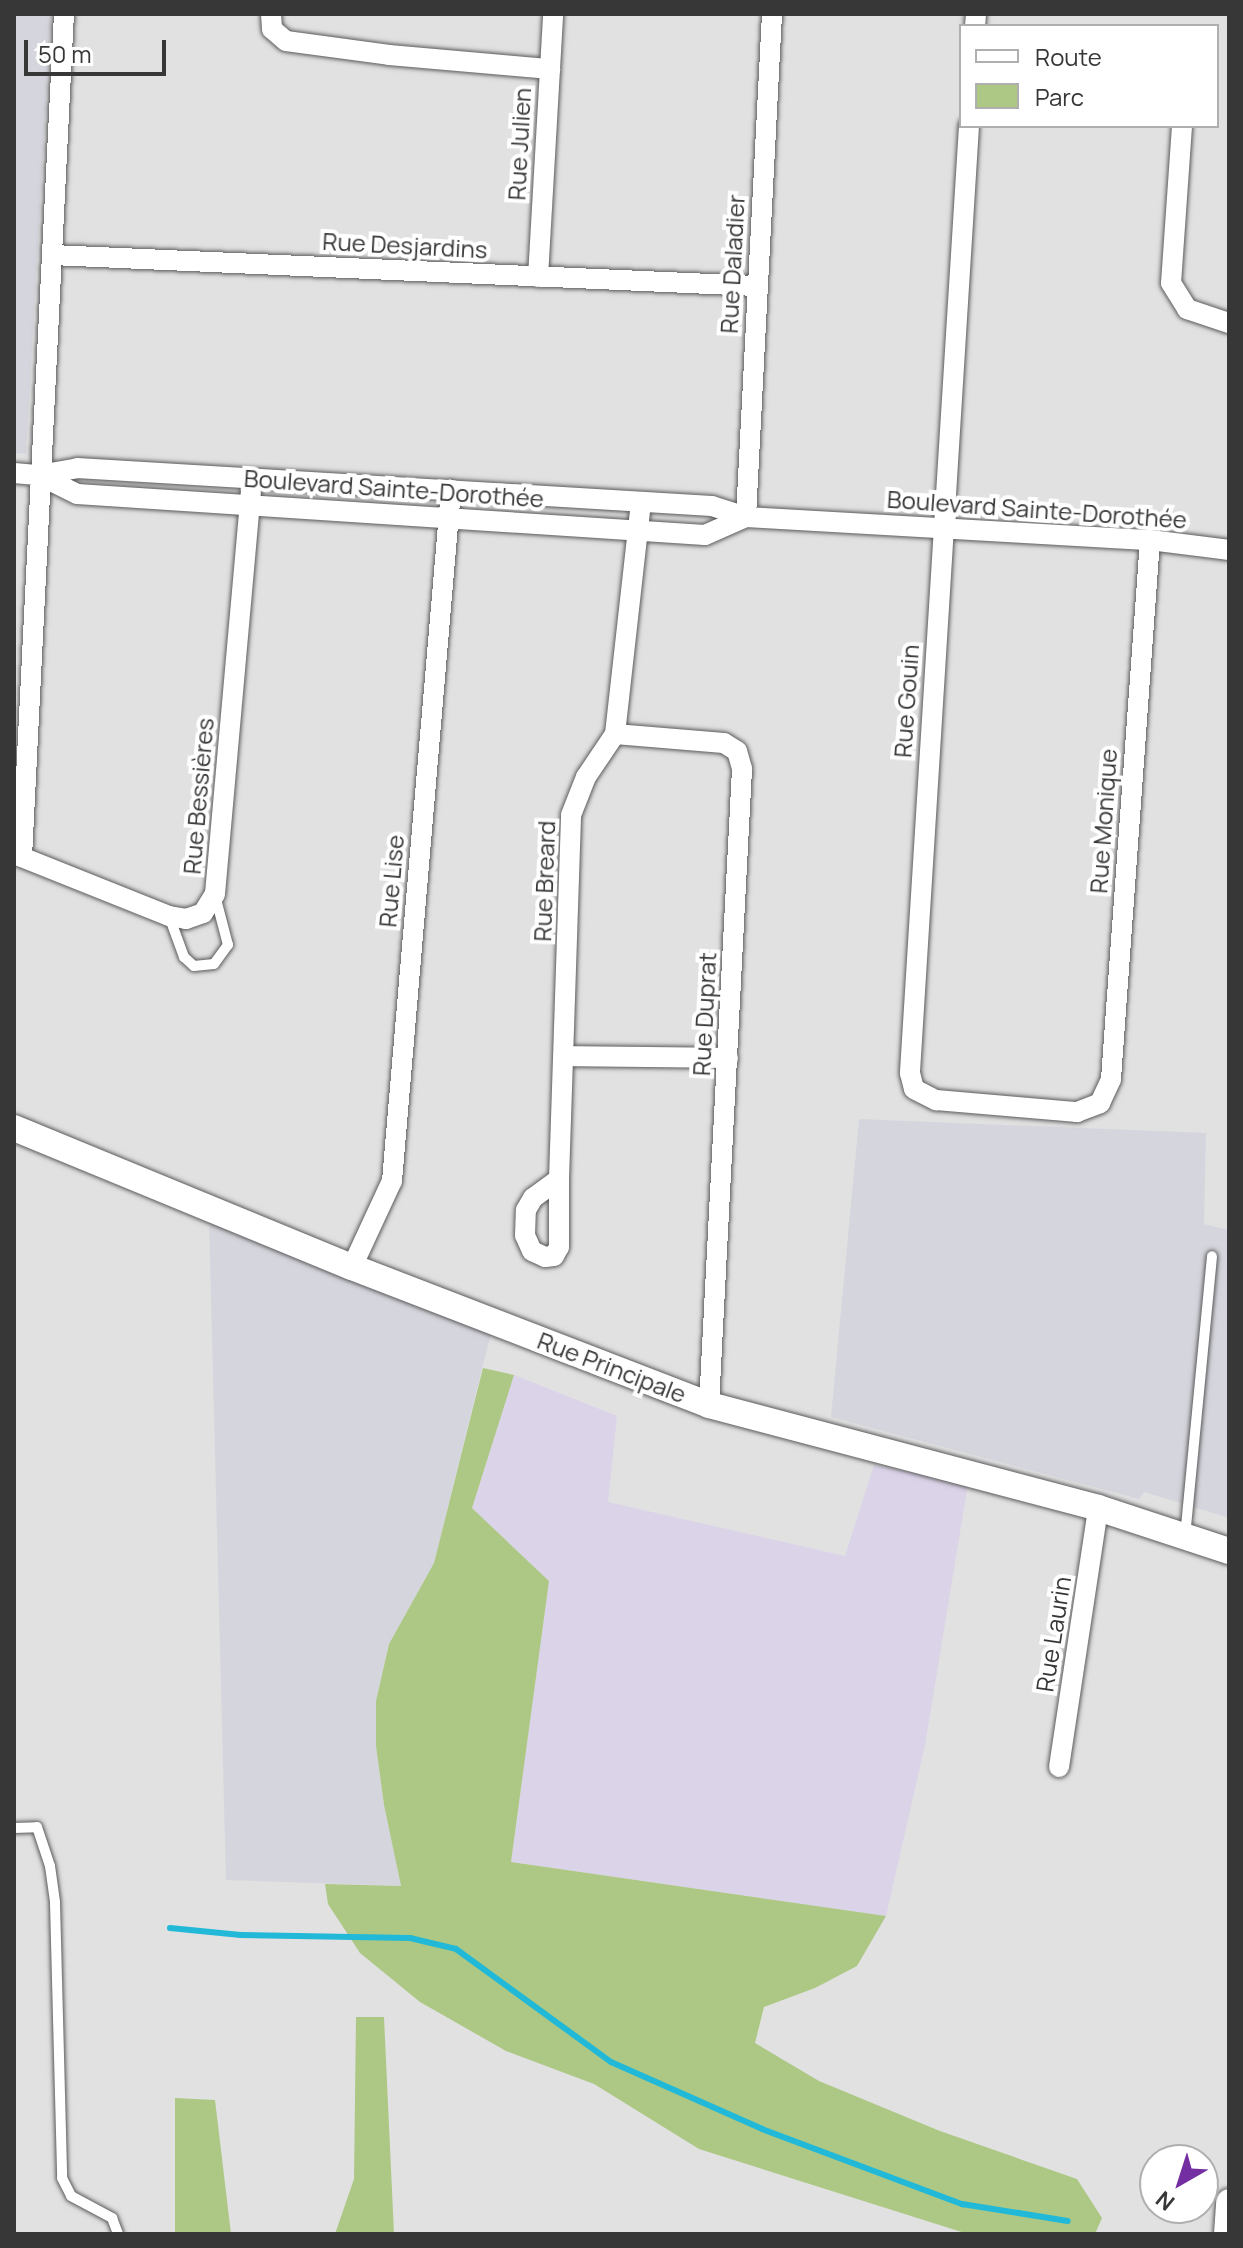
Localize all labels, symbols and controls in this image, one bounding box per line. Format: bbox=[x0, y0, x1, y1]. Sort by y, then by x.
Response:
scale bar bbox=[28, 24, 170, 74]
legend bbox=[959, 24, 1219, 128]
text: 50 m bbox=[38, 37, 92, 70]
text: Route bbox=[1035, 40, 1102, 73]
text: Parc bbox=[1035, 80, 1084, 113]
street label: Rue Julien bbox=[502, 87, 536, 201]
street label: Rue Daladier bbox=[714, 194, 750, 334]
street label: Rue Desjardins bbox=[322, 226, 488, 264]
street label: Boulevard Sainte-Dorothée bbox=[243, 463, 545, 513]
street label: Boulevard Sainte-Dorothée bbox=[886, 484, 1188, 534]
street label: Rue Gouin bbox=[888, 643, 924, 759]
street label: Rue Bessières bbox=[177, 717, 219, 875]
street label: Rue Monique bbox=[1084, 748, 1122, 894]
street label: Rue Breard bbox=[527, 820, 561, 942]
street label: Rue Lise bbox=[373, 834, 409, 928]
street label: Rue Duprat bbox=[686, 951, 722, 1077]
street label: Rue Principale bbox=[534, 1325, 690, 1409]
street label: Rue Laurin bbox=[1030, 1574, 1076, 1694]
north arrow bbox=[1139, 2144, 1219, 2224]
text: N bbox=[1150, 2184, 1181, 2218]

